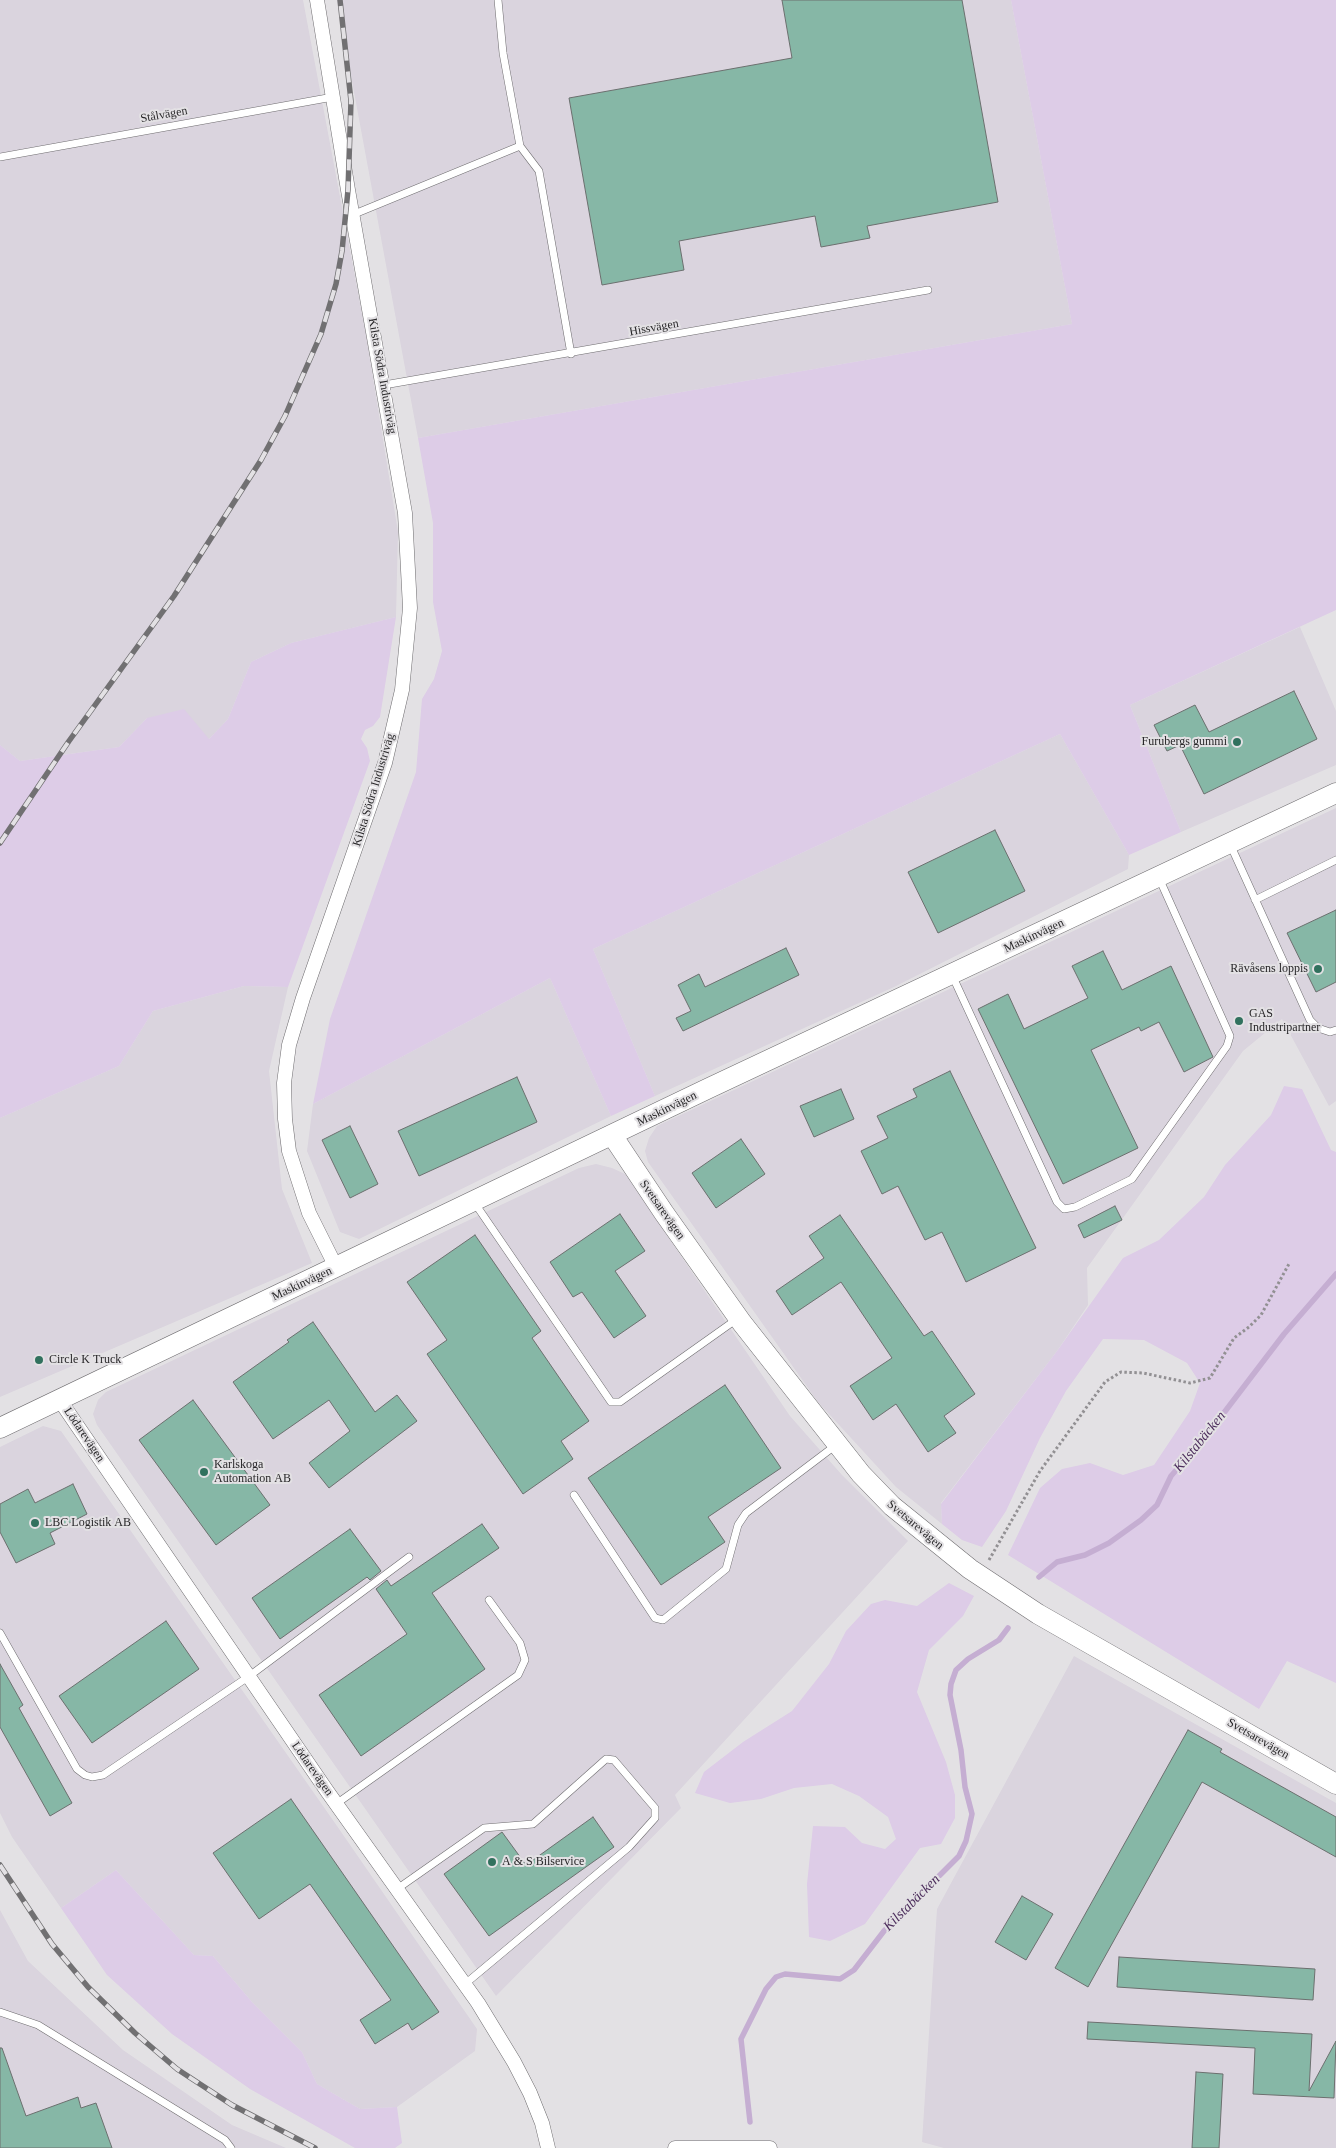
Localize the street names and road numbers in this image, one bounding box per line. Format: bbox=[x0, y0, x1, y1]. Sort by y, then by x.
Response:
street label: Stålvägen bbox=[139, 104, 189, 126]
street label: Kilsta Södra Industriväg bbox=[365, 317, 399, 435]
street label: Hissvägen bbox=[628, 317, 680, 339]
street label: Kilsta Södra Industriväg bbox=[350, 732, 398, 848]
street label: Maskinvägen bbox=[1002, 916, 1066, 956]
street label: Maskinvägen bbox=[635, 1088, 699, 1130]
street label: Svetsarevägen bbox=[636, 1177, 688, 1243]
street label: Maskinvägen bbox=[270, 1264, 334, 1304]
street label: Lödarevägen bbox=[61, 1405, 107, 1465]
street label: Svetsarevägen bbox=[884, 1497, 946, 1553]
street label: Svetsarevägen bbox=[1224, 1715, 1292, 1763]
street label: Lödarevägen bbox=[288, 1739, 336, 1799]

